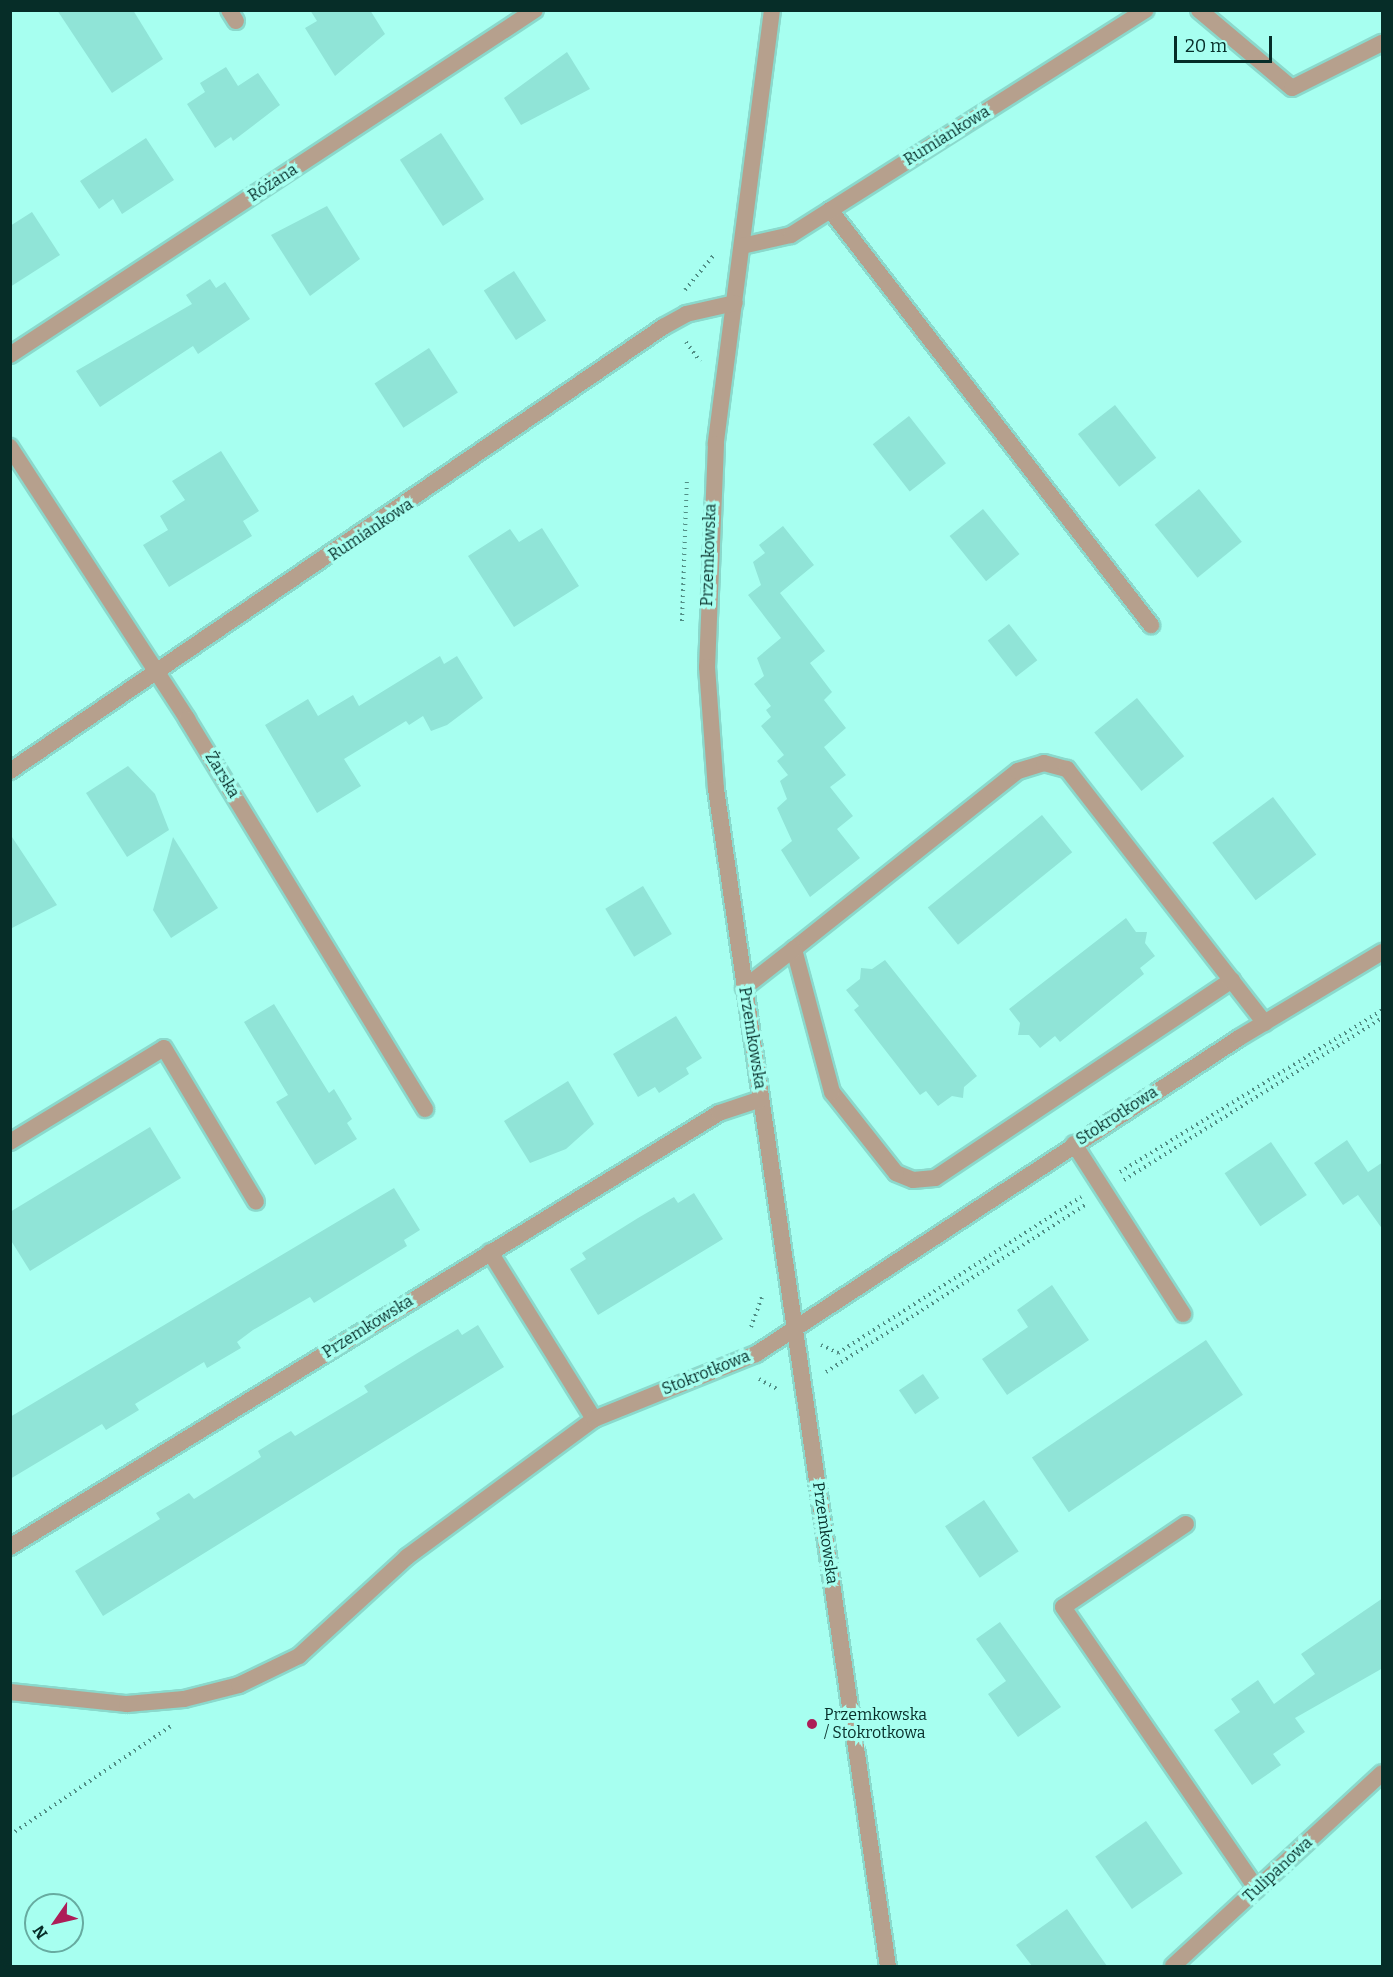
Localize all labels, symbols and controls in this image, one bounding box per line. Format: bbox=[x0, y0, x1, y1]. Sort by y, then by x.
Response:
scale bar bbox=[1177, 24, 1274, 62]
text: 20 m bbox=[1185, 35, 1227, 57]
street label: Rumiankowa bbox=[901, 102, 993, 170]
street label: Różana bbox=[245, 160, 301, 206]
street label: Rumiankowa bbox=[325, 495, 417, 565]
street label: Przemkowska bbox=[698, 503, 720, 607]
street label: Żarska bbox=[201, 748, 243, 802]
street label: Przemkowska bbox=[734, 986, 770, 1090]
street label: Stokrotkowa bbox=[1073, 1083, 1161, 1149]
street label: Przemkowska bbox=[319, 1292, 417, 1362]
street label: Stokrotkowa bbox=[659, 1347, 753, 1399]
street label: Przemkowska bbox=[808, 1481, 842, 1585]
place label: Przemkowska / Stokrotkowa bbox=[824, 1705, 927, 1743]
marker: Przemkowska / Stokrotkowa bbox=[805, 1717, 819, 1731]
street label: Tulipanowa bbox=[1240, 1833, 1316, 1907]
north arrow bbox=[24, 1893, 84, 1953]
text: N bbox=[29, 1922, 52, 1943]

